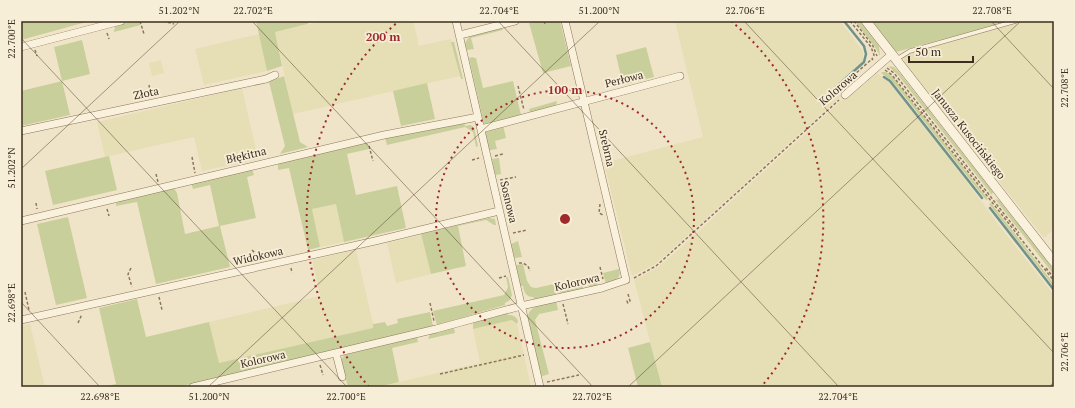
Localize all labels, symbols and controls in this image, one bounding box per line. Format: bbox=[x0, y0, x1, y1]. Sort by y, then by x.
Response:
text: 51.202°N bbox=[159, 4, 200, 17]
text: 22.702°E bbox=[233, 4, 273, 17]
text: 22.704°E bbox=[479, 4, 519, 17]
text: 51.200°N bbox=[579, 4, 620, 17]
text: 22.706°E bbox=[725, 4, 765, 17]
text: 22.708°E bbox=[972, 4, 1012, 17]
text: 22.700°E bbox=[5, 19, 18, 59]
text: 200 m bbox=[366, 29, 400, 44]
scale bar bbox=[909, 38, 973, 64]
text: 50 m bbox=[915, 44, 942, 59]
street label: Perłowa bbox=[603, 67, 645, 91]
street label: Kolorowa bbox=[816, 67, 860, 108]
text: 22.708°E bbox=[1058, 68, 1071, 108]
text: 100 m bbox=[548, 82, 582, 97]
street label: Złota bbox=[132, 83, 161, 103]
street label: Janusza Kusocińskiego bbox=[929, 86, 1009, 182]
street label: Srebrna bbox=[596, 128, 618, 168]
street label: Błękitna bbox=[224, 143, 268, 166]
text: 51.202°N bbox=[5, 147, 18, 189]
street label: Sosnowa bbox=[497, 180, 521, 225]
centre of rings bbox=[558, 212, 572, 226]
street label: Widokowa bbox=[232, 243, 285, 269]
street label: Kolorowa bbox=[553, 270, 601, 294]
text: 22.698°E bbox=[5, 283, 18, 323]
text: 22.706°E bbox=[1058, 332, 1071, 372]
street label: Kolorowa bbox=[239, 347, 287, 371]
text: 22.698°E bbox=[80, 390, 120, 403]
text: 51.200°N bbox=[189, 390, 230, 403]
text: 22.700°E bbox=[326, 390, 366, 403]
text: 22.702°E bbox=[572, 390, 612, 403]
text: 22.704°E bbox=[818, 390, 858, 403]

